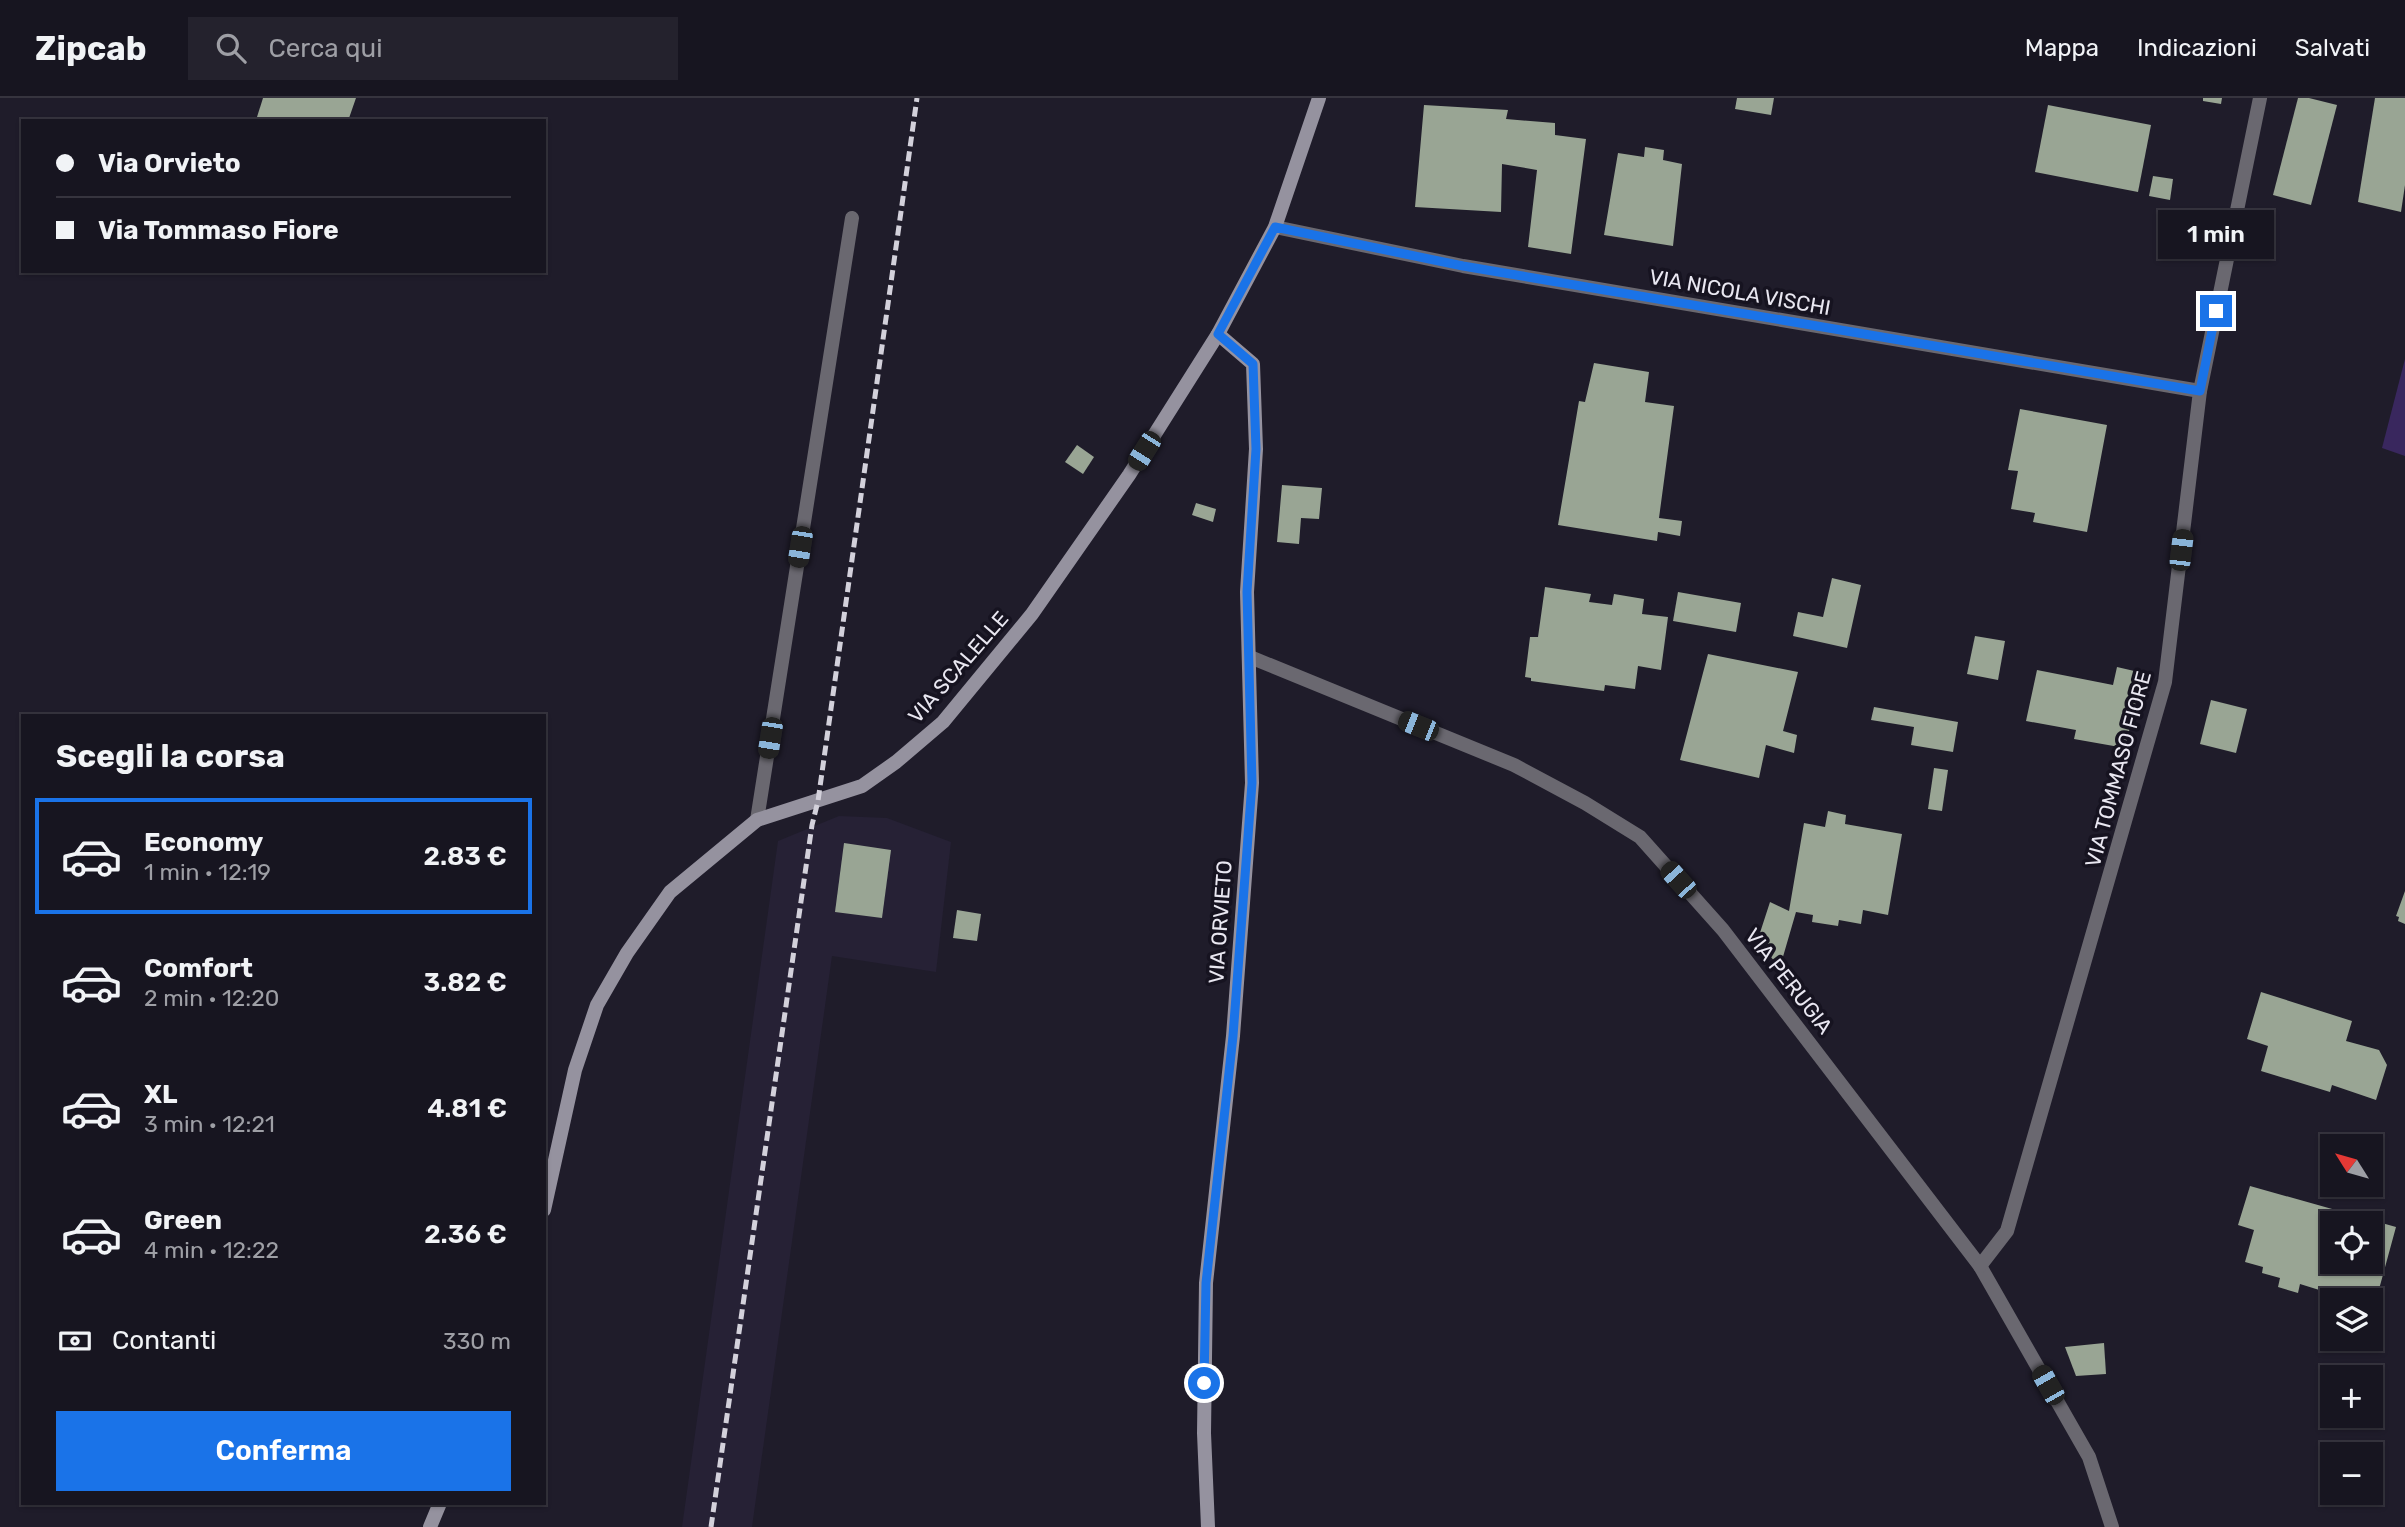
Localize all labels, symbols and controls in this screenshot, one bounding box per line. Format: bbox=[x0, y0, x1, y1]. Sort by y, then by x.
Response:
search box bbox=[188, 17, 678, 80]
text: Zipcab bbox=[35, 29, 146, 68]
icon: search bbox=[212, 29, 250, 67]
text: Cerca qui bbox=[268, 33, 383, 64]
text: Mappa bbox=[2025, 34, 2099, 62]
text: Indicazioni bbox=[2137, 34, 2257, 62]
text: Salvati bbox=[2295, 34, 2370, 62]
text: Via Orvieto bbox=[98, 148, 241, 179]
callout: 1 min bbox=[2158, 209, 2274, 258]
text: Via Tommaso Fiore bbox=[98, 215, 339, 246]
text: 1 min bbox=[2187, 220, 2245, 248]
street label: VIA NICOLA VISCHI bbox=[1647, 264, 1833, 320]
route end bbox=[2200, 295, 2232, 327]
car bbox=[1124, 428, 1165, 474]
car bbox=[787, 525, 814, 569]
car bbox=[2169, 528, 2194, 572]
street label: VIA SCALELLE bbox=[903, 606, 1013, 728]
street label: VIA TOMMASO FIORE bbox=[2080, 668, 2156, 870]
car bbox=[1395, 708, 1442, 744]
car bbox=[757, 716, 784, 760]
text: Scegli la corsa bbox=[56, 737, 285, 775]
icon: car bbox=[60, 825, 123, 888]
text: Economy bbox=[144, 827, 263, 858]
text: 2.83 € bbox=[424, 841, 507, 872]
car bbox=[1657, 857, 1700, 903]
text: 1 min · 12:19 bbox=[144, 858, 271, 886]
street label: VIA ORVIETO bbox=[1203, 859, 1237, 985]
street label: VIA PERUGIA bbox=[1740, 923, 1838, 1039]
icon: car bbox=[60, 951, 123, 1014]
text: Comfort bbox=[144, 953, 253, 984]
text: 3.82 € bbox=[424, 967, 507, 998]
text: 2 min · 12:20 bbox=[144, 984, 279, 1012]
icon: car bbox=[60, 1077, 123, 1140]
text: XL bbox=[144, 1079, 177, 1110]
text: 4.81 € bbox=[427, 1093, 507, 1124]
text: 3 min · 12:21 bbox=[144, 1110, 275, 1138]
north arrow bbox=[2320, 1134, 2384, 1197]
map controls bbox=[2320, 1134, 2383, 1505]
icon: car bbox=[60, 1203, 123, 1266]
text: Green bbox=[144, 1205, 222, 1236]
button: locate bbox=[2320, 1211, 2383, 1274]
text: 2.36 € bbox=[424, 1219, 507, 1250]
text: 4 min · 12:22 bbox=[144, 1236, 279, 1264]
button: layers bbox=[2320, 1288, 2383, 1351]
icon: cash bbox=[56, 1322, 94, 1360]
text: Contanti bbox=[112, 1325, 216, 1356]
text: 330 m bbox=[443, 1327, 511, 1355]
car bbox=[2029, 1362, 2068, 1408]
button: + bbox=[2320, 1365, 2383, 1428]
route start bbox=[1188, 1367, 1220, 1399]
button: Conferma bbox=[56, 1411, 511, 1491]
button: − bbox=[2320, 1442, 2383, 1505]

